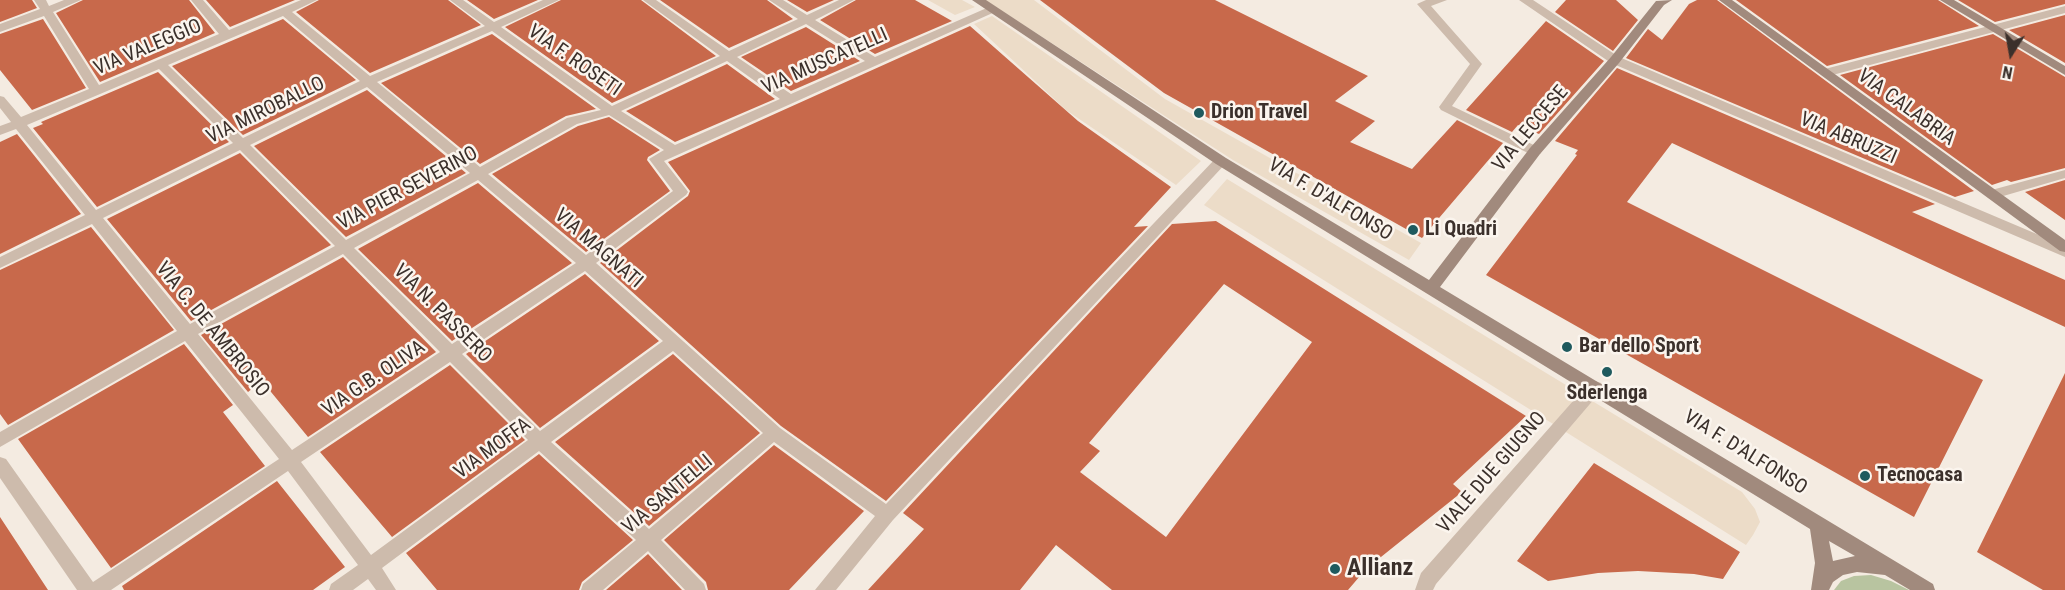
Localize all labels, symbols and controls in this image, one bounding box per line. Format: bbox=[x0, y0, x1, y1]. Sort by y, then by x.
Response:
street label: VIA VALEGGIO bbox=[91, 15, 205, 81]
street label: VIA F. ROSETI bbox=[523, 20, 625, 102]
street label: VIA MUSCATELLI bbox=[758, 24, 892, 100]
north arrow bbox=[1981, 24, 2041, 84]
text: N bbox=[2001, 62, 2014, 82]
street label: VIA CALABRIA bbox=[1852, 65, 1960, 151]
street label: VIA MIROBALLO bbox=[203, 72, 329, 150]
street label: VIA LECCESE bbox=[1488, 81, 1574, 177]
place label: Drion Travel bbox=[1211, 101, 1308, 125]
marker: Drion Travel bbox=[1192, 106, 1206, 120]
street label: VIA ABRUZZI bbox=[1796, 108, 1900, 170]
street label: VIA PIER SEVERINO bbox=[334, 142, 482, 236]
street label: VIA F. D'ALFONSO bbox=[1263, 153, 1397, 247]
street label: VIA MAGNATI bbox=[549, 204, 647, 294]
place label: Li Quadri bbox=[1425, 218, 1497, 242]
marker: Li Quadri bbox=[1406, 223, 1420, 237]
street label: VIA C. DE AMBROSIO bbox=[150, 257, 274, 403]
street label: VIA N. PASSERO bbox=[388, 260, 496, 368]
place label: Bar dello Sport bbox=[1579, 335, 1699, 359]
street label: VIA G.B. OLIVA bbox=[318, 336, 430, 422]
marker: Bar dello Sport bbox=[1560, 340, 1574, 354]
marker: Sderlenga bbox=[1600, 365, 1614, 379]
place label: Sderlenga bbox=[1567, 382, 1647, 406]
street label: VIA F. D'ALFONSO bbox=[1679, 405, 1811, 501]
street label: VIALE DUE GIUGNO bbox=[1433, 407, 1551, 539]
street label: VIA MOFFA bbox=[450, 413, 536, 485]
street label: VIA SANTELLI bbox=[618, 450, 718, 540]
place label: Tecnocasa bbox=[1877, 464, 1963, 488]
marker: Tecnocasa bbox=[1858, 469, 1872, 483]
place label: Allianz bbox=[1347, 555, 1413, 583]
marker: Allianz bbox=[1328, 562, 1342, 576]

